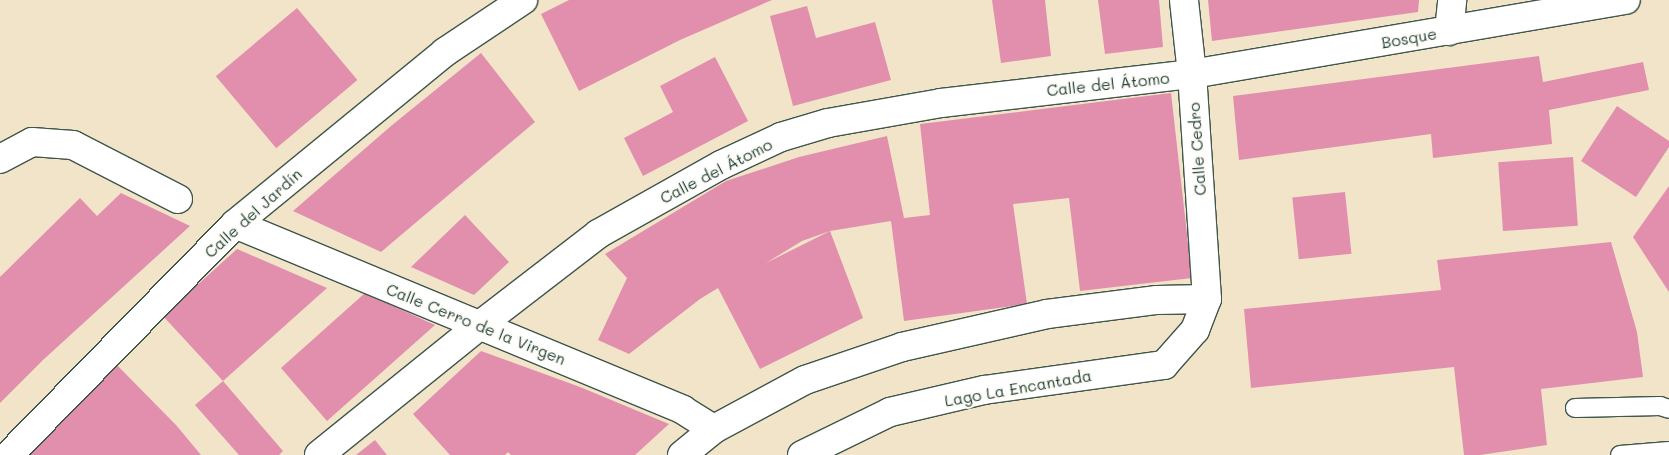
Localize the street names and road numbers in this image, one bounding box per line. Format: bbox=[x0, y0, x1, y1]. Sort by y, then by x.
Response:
street label: Bosque bbox=[1380, 24, 1438, 52]
street label: Calle del Átomo bbox=[1046, 68, 1170, 100]
street label: Calle Cedro bbox=[1184, 102, 1210, 196]
street label: Calle del Átomo bbox=[657, 134, 775, 208]
street label: Calle del Jardín bbox=[200, 164, 306, 262]
street label: Calle Cerro de la Virgen bbox=[383, 279, 569, 369]
street label: Lago La Encantada bbox=[943, 366, 1093, 410]

